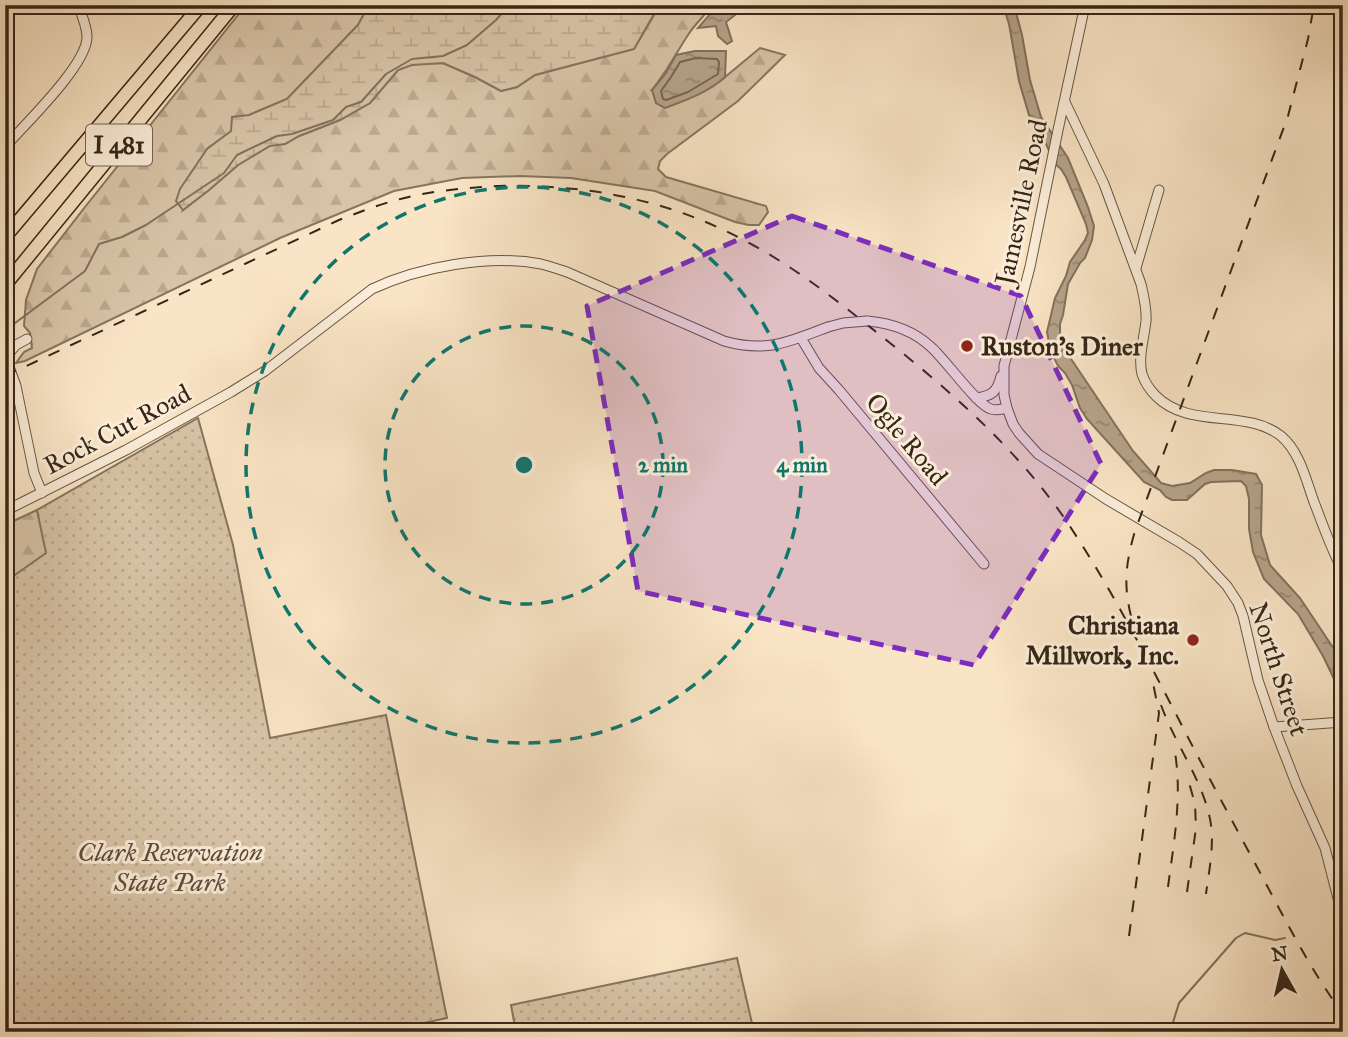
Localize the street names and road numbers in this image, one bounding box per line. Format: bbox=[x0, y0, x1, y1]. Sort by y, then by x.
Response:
street label: Jamesville Road bbox=[987, 116, 1054, 291]
road number: I 481 bbox=[86, 125, 152, 166]
street label: Rock Cut Road bbox=[38, 377, 196, 481]
street label: Ogle Road bbox=[859, 386, 955, 492]
street label: North Street bbox=[1242, 598, 1316, 740]

